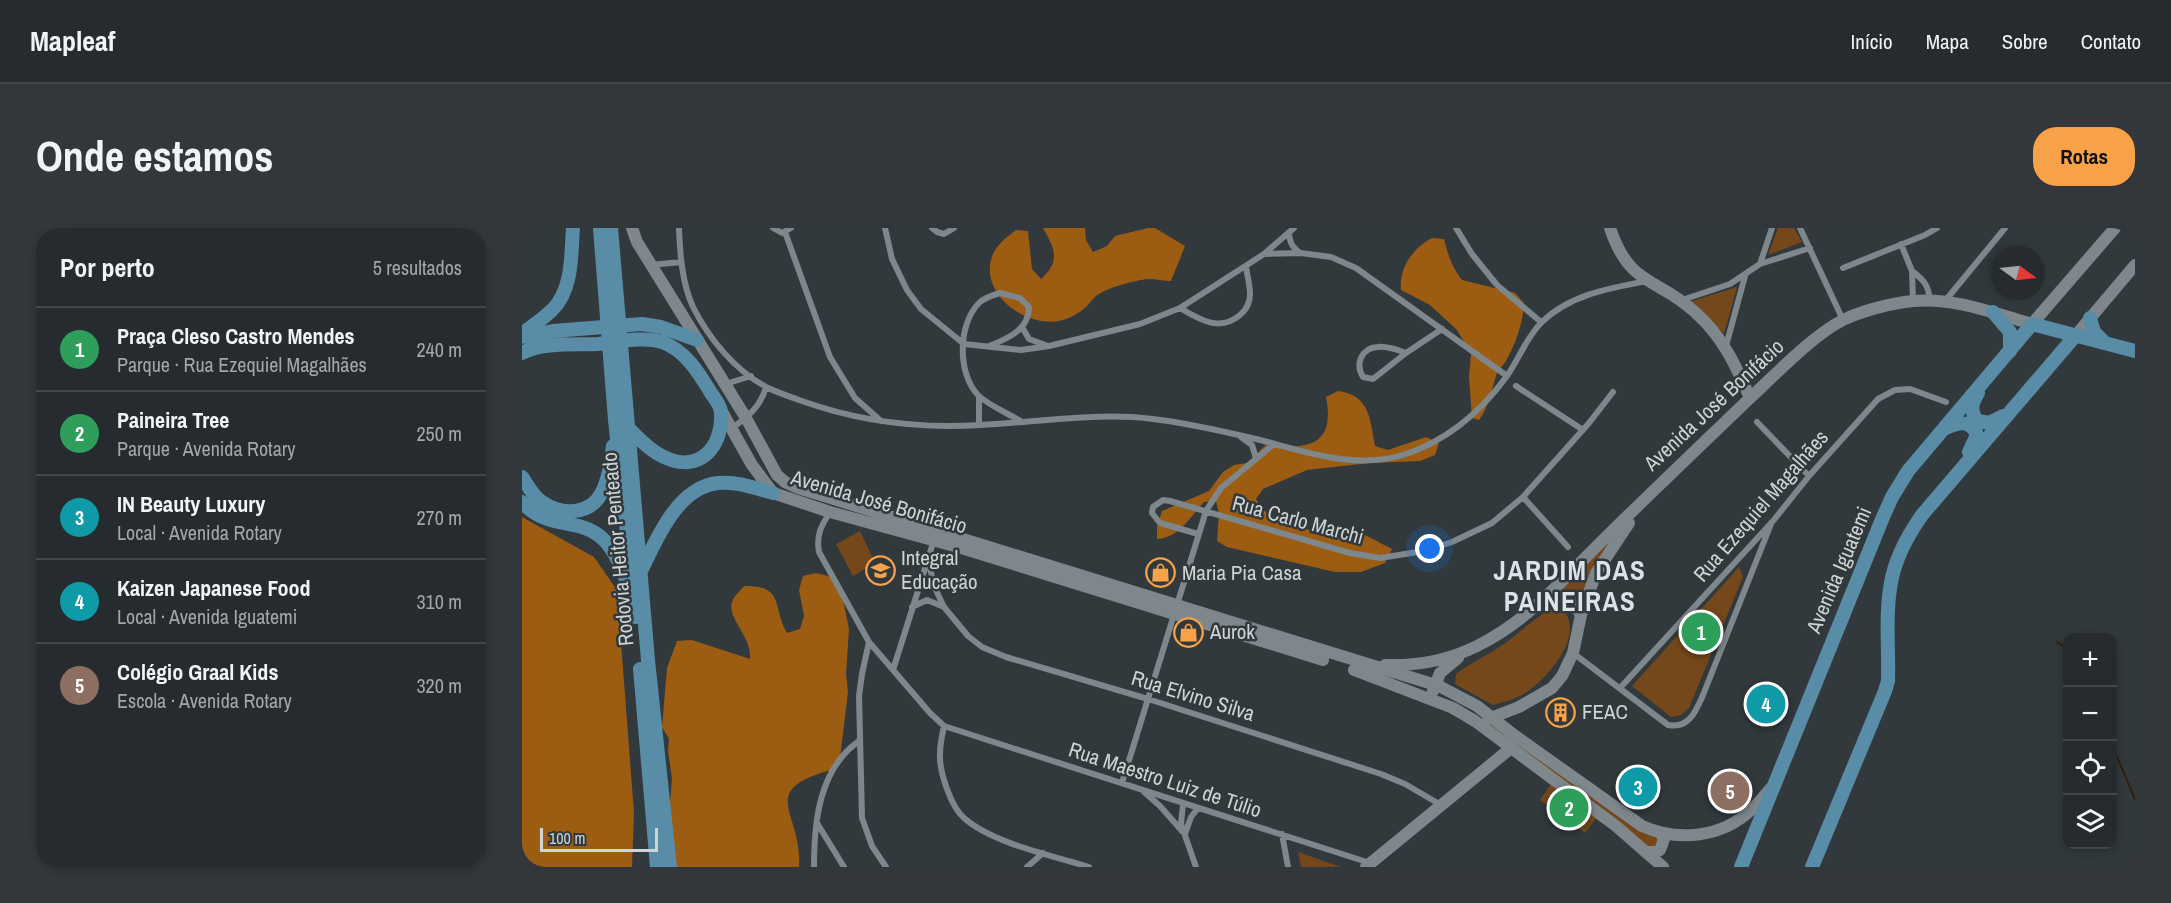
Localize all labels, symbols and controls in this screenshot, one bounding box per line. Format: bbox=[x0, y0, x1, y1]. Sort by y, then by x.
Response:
text: Mapleaf bbox=[30, 22, 115, 60]
text: Início bbox=[1851, 27, 1893, 56]
text: Mapa bbox=[1926, 27, 1969, 56]
text: Sobre bbox=[2002, 27, 2048, 56]
text: Contato bbox=[2081, 27, 2141, 56]
button: Rotas bbox=[2033, 127, 2135, 186]
text: Onde estamos bbox=[36, 128, 273, 184]
north arrow bbox=[1991, 246, 2045, 300]
text: Por perto bbox=[60, 250, 155, 285]
text: 5 resultados bbox=[373, 254, 462, 281]
text: Praça Cleso Castro Mendes bbox=[117, 321, 355, 351]
street label: Avenida José Bonifácio bbox=[1637, 332, 1790, 478]
text: 1 bbox=[75, 336, 84, 363]
text: 240 m bbox=[416, 336, 462, 363]
text: Parque · Rua Ezequiel Magalhães bbox=[117, 351, 367, 378]
text: Paineira Tree bbox=[117, 405, 229, 435]
text: 2 bbox=[75, 420, 84, 447]
text: 250 m bbox=[416, 420, 462, 447]
street label: Rua Ezequiel Magalhães bbox=[1687, 424, 1835, 588]
text: Parque · Avenida Rotary bbox=[117, 435, 295, 462]
street label: Rodovia Heitor Penteado bbox=[595, 451, 640, 647]
street label: Avenida José Bonifácio bbox=[787, 462, 970, 540]
street label: Rua Carlo Marchi bbox=[1229, 488, 1367, 551]
text: IN Beauty Luxury bbox=[117, 489, 265, 519]
street label: Avenida Iguatemi bbox=[1798, 502, 1878, 638]
text: 3 bbox=[75, 504, 84, 531]
text: 270 m bbox=[416, 504, 462, 531]
text: Local · Avenida Rotary bbox=[117, 519, 282, 546]
your location bbox=[1415, 534, 1444, 563]
place label: Integral Educação bbox=[901, 543, 978, 596]
district label: JARDIM DAS PAINEIRAS bbox=[1494, 552, 1646, 619]
school or university icon: Integral Educação bbox=[864, 554, 896, 586]
shop icon: Maria Pia Casa bbox=[1145, 557, 1177, 589]
place label: Maria Pia Casa bbox=[1182, 558, 1302, 587]
text: Kaizen Japanese Food bbox=[117, 573, 311, 603]
text: 4 bbox=[75, 588, 84, 615]
text: 310 m bbox=[416, 588, 462, 615]
text: Local · Avenida Iguatemi bbox=[117, 603, 297, 630]
pin: 1 bbox=[1682, 610, 1720, 654]
shop icon: Aurok bbox=[1173, 616, 1205, 648]
place label: Aurok bbox=[1209, 617, 1255, 646]
map controls bbox=[2063, 633, 2117, 849]
button: + bbox=[2063, 633, 2117, 687]
text: Colégio Graal Kids bbox=[117, 657, 278, 687]
street label: Rua Elvino Silva bbox=[1128, 663, 1259, 728]
text: 5 bbox=[75, 672, 84, 699]
text: 320 m bbox=[416, 672, 462, 699]
pin: 4 bbox=[1746, 682, 1786, 726]
text: Escola · Avenida Rotary bbox=[117, 687, 292, 714]
button: − bbox=[2063, 687, 2117, 741]
building icon: FEAC bbox=[1545, 696, 1577, 728]
place label: FEAC bbox=[1582, 697, 1628, 726]
street label: Rua Maestro Luiz de Túlio bbox=[1065, 735, 1265, 824]
button: locate bbox=[2063, 741, 2117, 795]
pin: 3 bbox=[1618, 764, 1658, 810]
pin: 5 bbox=[1710, 768, 1750, 814]
pin: 2 bbox=[1550, 786, 1588, 830]
button: layers bbox=[2063, 795, 2117, 849]
scale bar bbox=[540, 825, 658, 852]
text: 100 m bbox=[549, 827, 585, 849]

